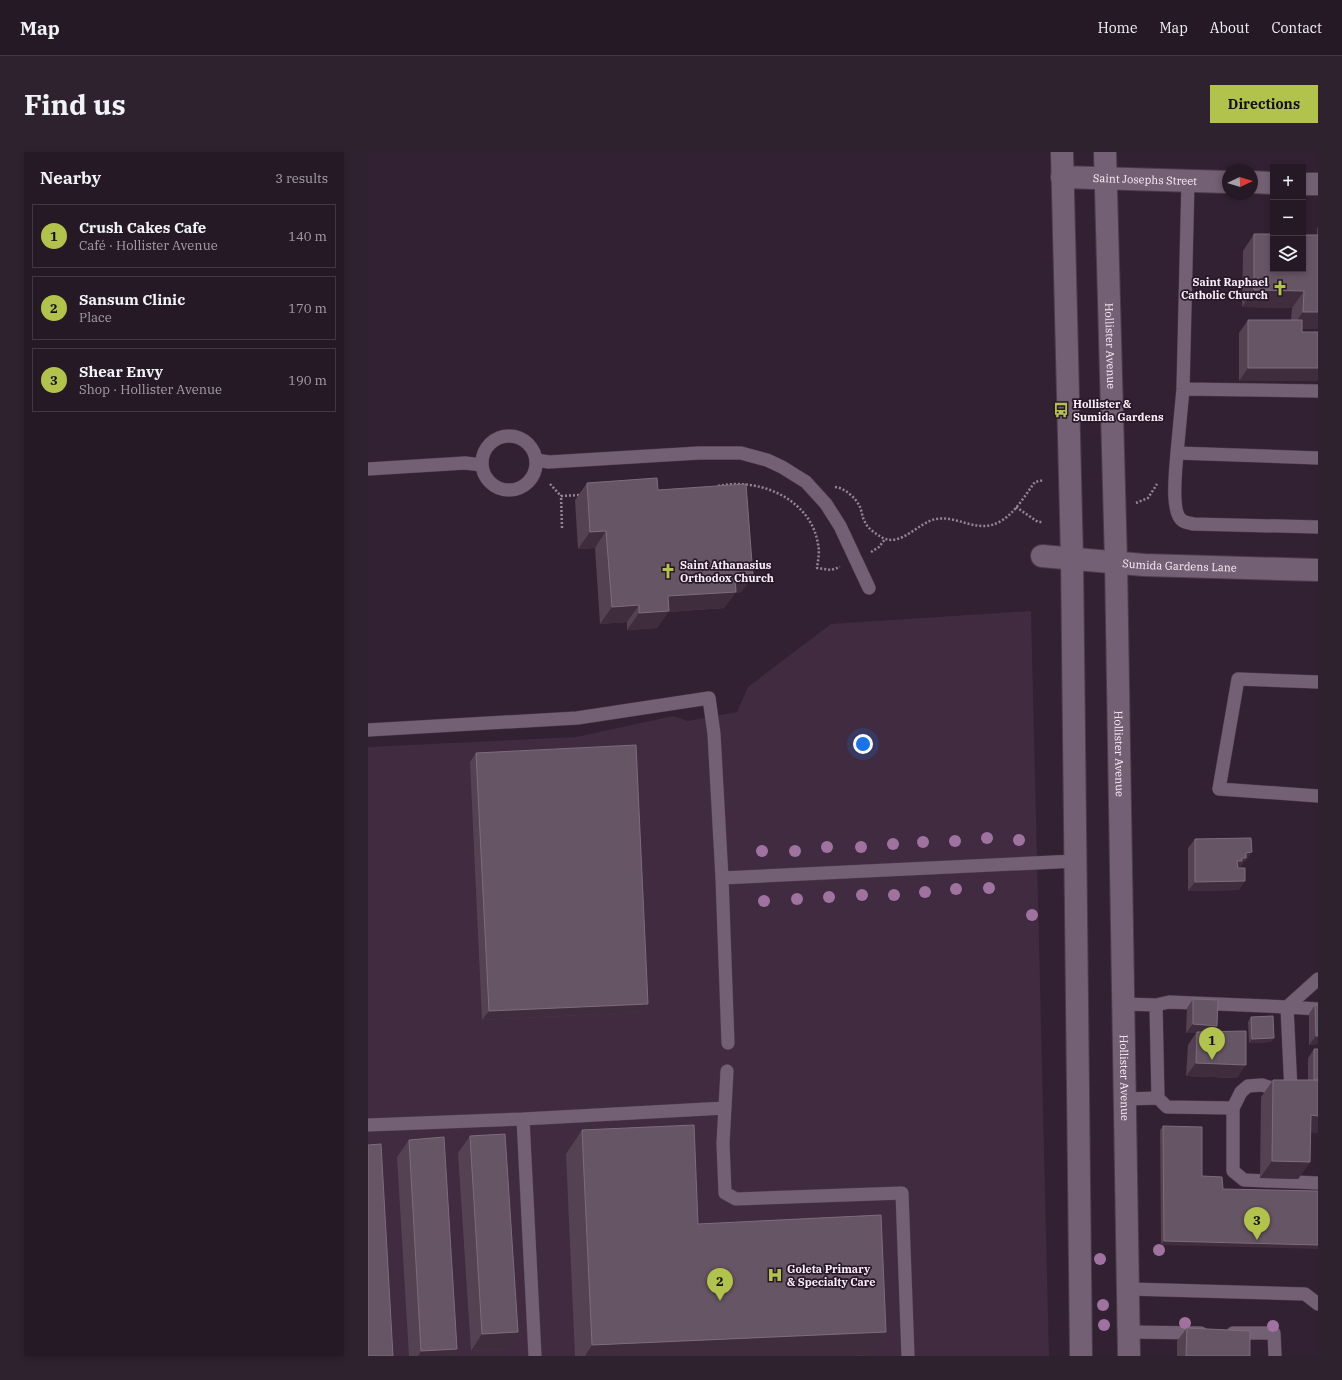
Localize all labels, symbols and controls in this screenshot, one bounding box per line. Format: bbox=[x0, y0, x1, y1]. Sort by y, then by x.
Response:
text: Map bbox=[20, 16, 60, 40]
text: Home bbox=[1098, 19, 1137, 37]
text: Map bbox=[1159, 19, 1188, 37]
text: About bbox=[1210, 19, 1249, 37]
text: Contact bbox=[1271, 19, 1322, 37]
button: Directions bbox=[1210, 85, 1318, 123]
text: Find us bbox=[24, 86, 126, 123]
north arrow bbox=[1222, 164, 1258, 200]
map controls bbox=[1270, 164, 1306, 272]
button: + bbox=[1270, 164, 1306, 200]
text: Nearby bbox=[40, 167, 101, 189]
text: 3 results bbox=[275, 170, 328, 187]
street label: Saint Josephs Street bbox=[1093, 171, 1197, 188]
button: − bbox=[1270, 200, 1306, 236]
text: Crush Cakes Cafe bbox=[79, 218, 206, 237]
text: 1 bbox=[50, 228, 58, 245]
text: 140 m bbox=[288, 228, 327, 245]
button: layers bbox=[1270, 236, 1306, 272]
text: Café · Hollister Avenue bbox=[79, 237, 218, 254]
place label: Saint Raphael Catholic Church bbox=[1181, 275, 1268, 302]
church icon: Saint Raphael Catholic Church bbox=[1271, 279, 1289, 297]
text: Sansum Clinic bbox=[79, 290, 185, 309]
text: 2 bbox=[50, 300, 58, 317]
text: 170 m bbox=[288, 300, 327, 317]
street label: Hollister Avenue bbox=[1102, 303, 1118, 389]
text: Place bbox=[79, 309, 112, 326]
text: Shear Envy bbox=[79, 362, 163, 381]
text: 3 bbox=[50, 372, 58, 389]
text: 190 m bbox=[288, 372, 327, 389]
text: Shop · Hollister Avenue bbox=[79, 381, 222, 398]
place label: Hollister & Sumida Gardens bbox=[1073, 397, 1164, 424]
bus stop icon: Hollister & Sumida Gardens bbox=[1052, 401, 1070, 419]
street label: Sumida Gardens Lane bbox=[1122, 556, 1237, 575]
place label: Saint Athanasius Orthodox Church bbox=[680, 558, 774, 585]
church icon: Saint Athanasius Orthodox Church bbox=[659, 562, 677, 580]
street label: Hollister Avenue bbox=[1111, 711, 1127, 797]
your location bbox=[853, 734, 873, 754]
pin: 1 bbox=[1199, 1027, 1225, 1060]
street label: Hollister Avenue bbox=[1117, 1035, 1132, 1121]
pin: 3 bbox=[1244, 1207, 1270, 1240]
place label: Goleta Primary & Specialty Care bbox=[787, 1262, 875, 1289]
hospital icon: Goleta Primary & Specialty Care bbox=[766, 1266, 784, 1284]
pin: 2 bbox=[707, 1268, 733, 1301]

